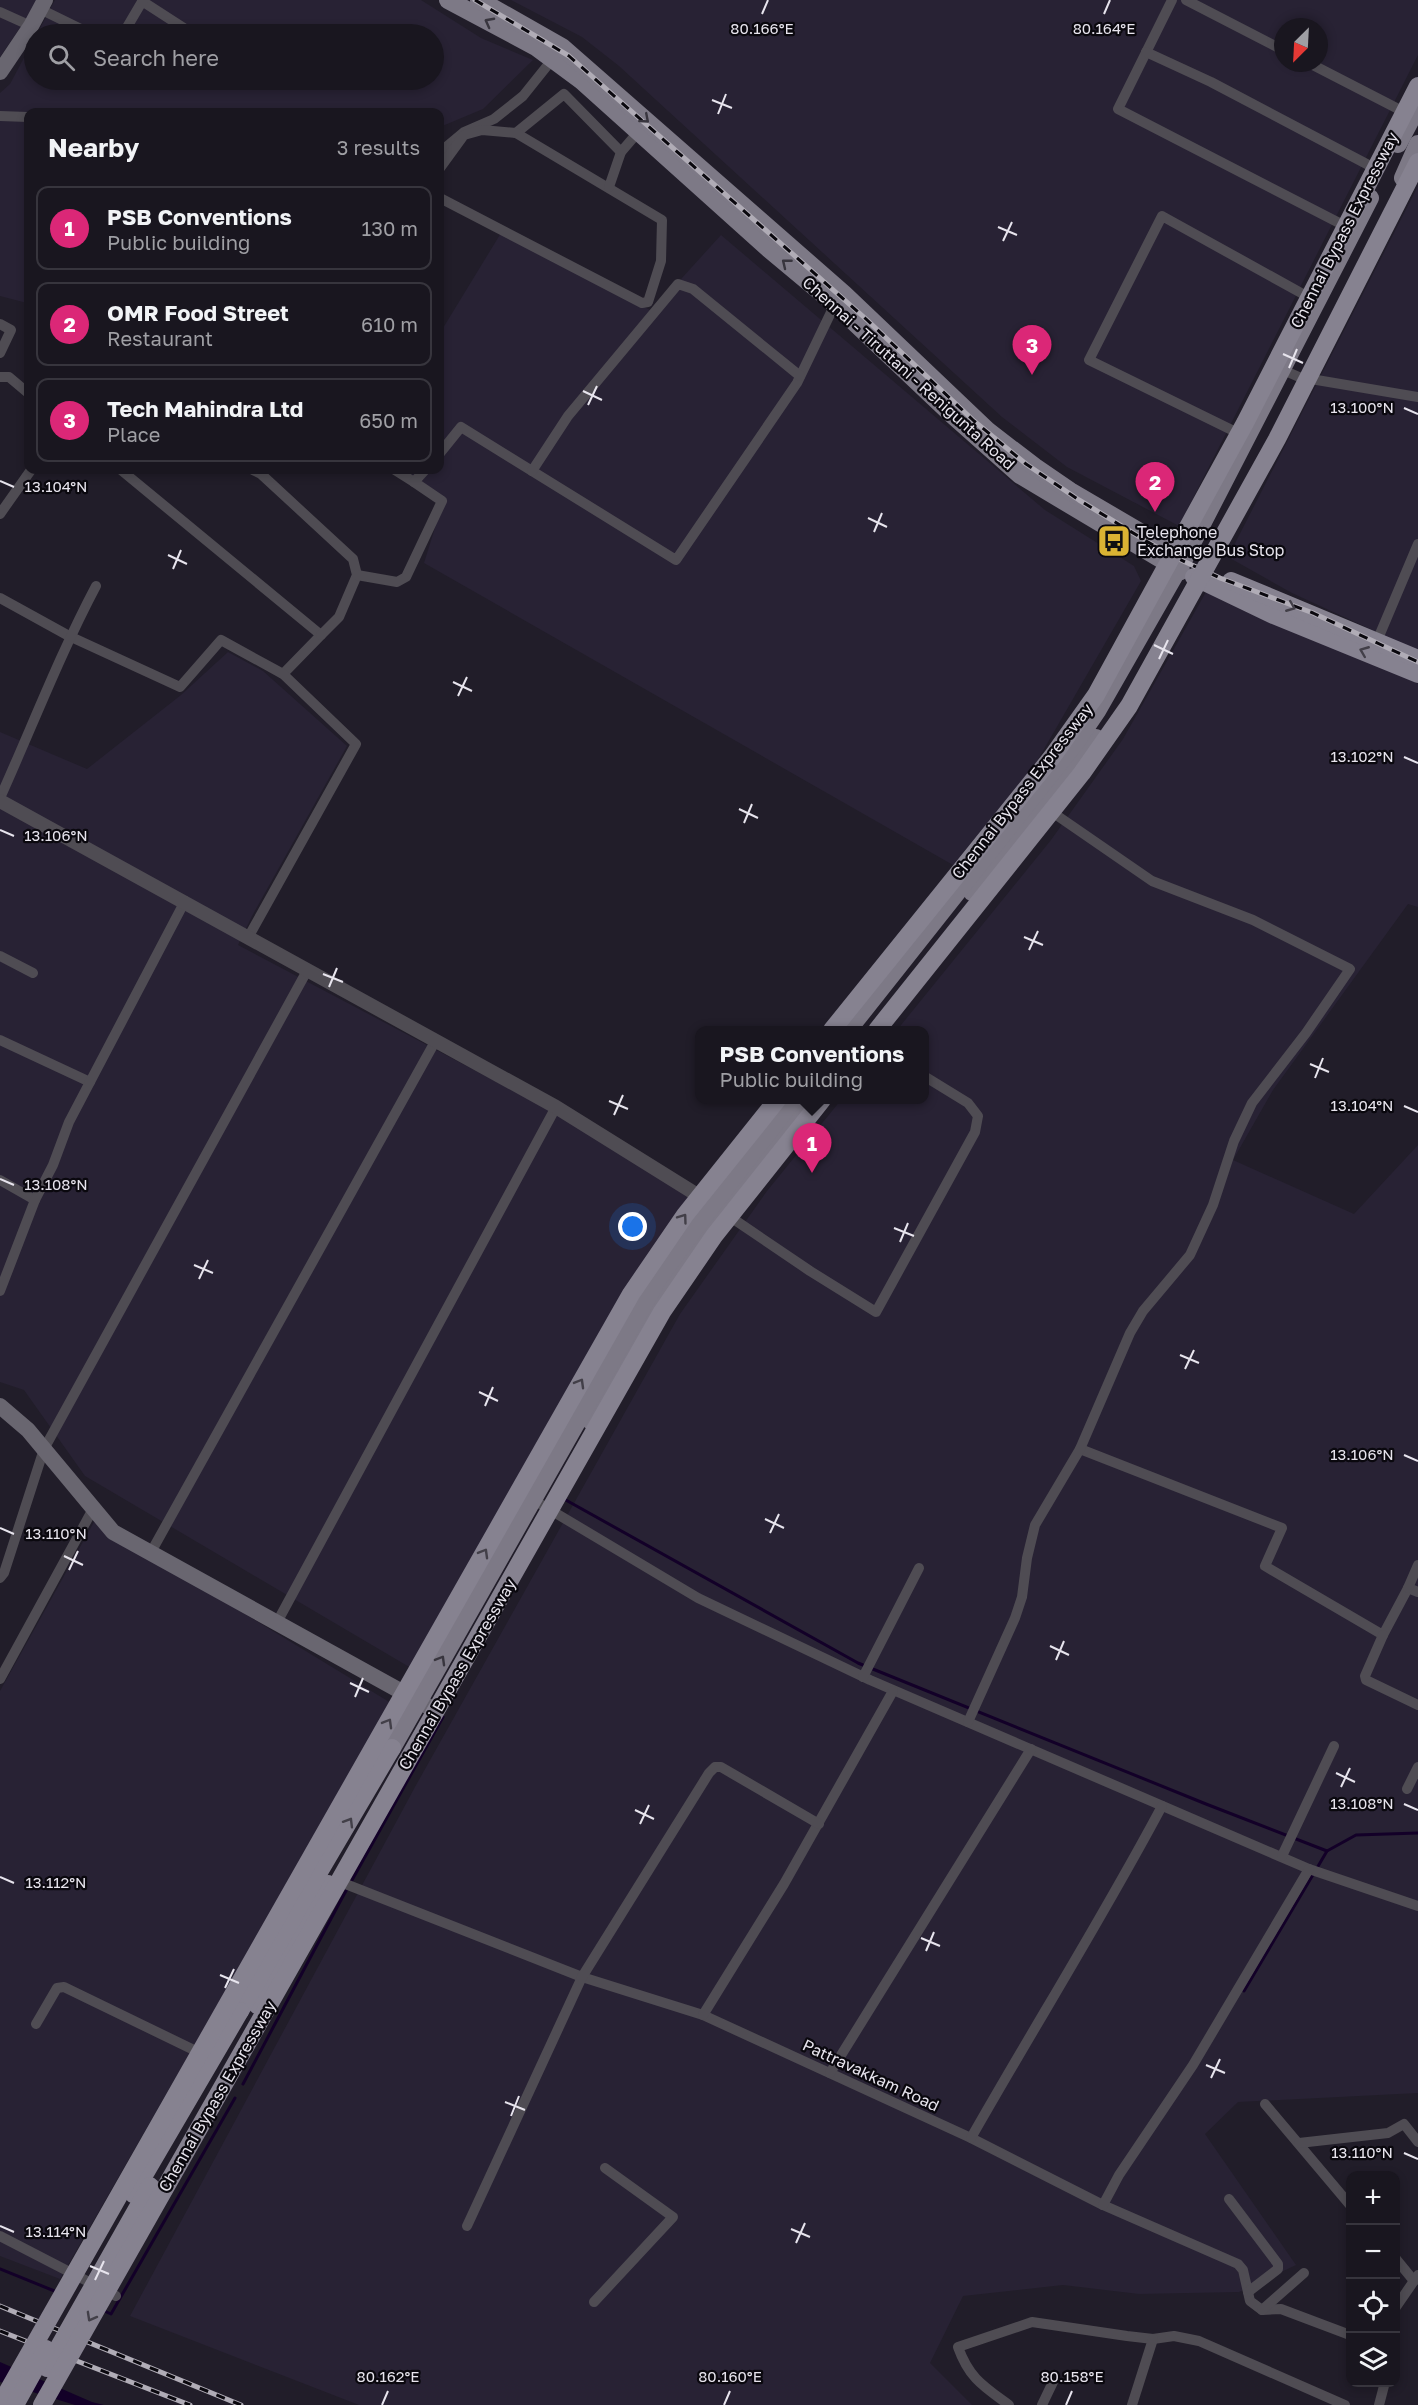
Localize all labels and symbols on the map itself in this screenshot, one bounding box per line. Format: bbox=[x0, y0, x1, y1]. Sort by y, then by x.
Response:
one-way arrow bbox=[485, 18, 495, 29]
north arrow bbox=[1274, 18, 1328, 72]
text: 80.166°E bbox=[730, 19, 794, 37]
text: 80.164°E bbox=[1073, 19, 1135, 37]
one-way arrow bbox=[638, 112, 649, 123]
street label: Chennai Bypass Expressway bbox=[1286, 129, 1402, 331]
one-way arrow bbox=[782, 259, 793, 270]
street label: Chennai - Tiruttani - Renigunta Road bbox=[799, 272, 1019, 474]
pin: 3 bbox=[1012, 326, 1052, 375]
text: 13.100°N bbox=[1330, 398, 1394, 416]
pin: 2 bbox=[1136, 462, 1174, 512]
text: 13.104°N bbox=[25, 477, 87, 495]
place label: Telephone Exchange Bus Stop bbox=[1137, 522, 1285, 560]
bus stop icon: Telephone Exchange Bus Stop bbox=[1096, 523, 1132, 559]
one-way arrow bbox=[1285, 600, 1296, 612]
one-way arrow bbox=[1359, 646, 1370, 658]
street label: Chennai Bypass Expressway bbox=[947, 699, 1097, 883]
text: 13.102°N bbox=[1330, 747, 1394, 765]
text: 13.106°N bbox=[24, 826, 88, 844]
text: 13.104°N bbox=[1331, 1096, 1393, 1114]
pin: 1 bbox=[792, 1124, 832, 1173]
text: 13.108°N bbox=[24, 1175, 88, 1193]
your location bbox=[618, 1212, 647, 1241]
one-way arrow bbox=[676, 1213, 687, 1224]
one-way arrow bbox=[573, 1379, 585, 1390]
text: 13.106°N bbox=[1330, 1445, 1394, 1463]
text: 13.110°N bbox=[25, 1524, 87, 1542]
one-way arrow bbox=[477, 1549, 489, 1559]
street label: Chennai Bypass Expressway bbox=[394, 1575, 520, 1773]
one-way arrow bbox=[434, 1656, 445, 1666]
one-way arrow bbox=[381, 1718, 392, 1729]
text: 13.108°N bbox=[1330, 1794, 1394, 1812]
one-way arrow bbox=[341, 1818, 353, 1828]
text: 13.112°N bbox=[25, 1873, 87, 1891]
street label: Chennai Bypass Expressway bbox=[154, 1997, 280, 2195]
street label: Pattravakkam Road bbox=[799, 2035, 943, 2115]
text: 13.110°N bbox=[1331, 2143, 1393, 2161]
text: 13.114°N bbox=[26, 2222, 86, 2240]
one-way arrow bbox=[87, 2311, 98, 2321]
text: 80.162°E bbox=[356, 2367, 420, 2385]
text: 80.160°E bbox=[698, 2367, 762, 2385]
text: 80.158°E bbox=[1040, 2367, 1104, 2385]

